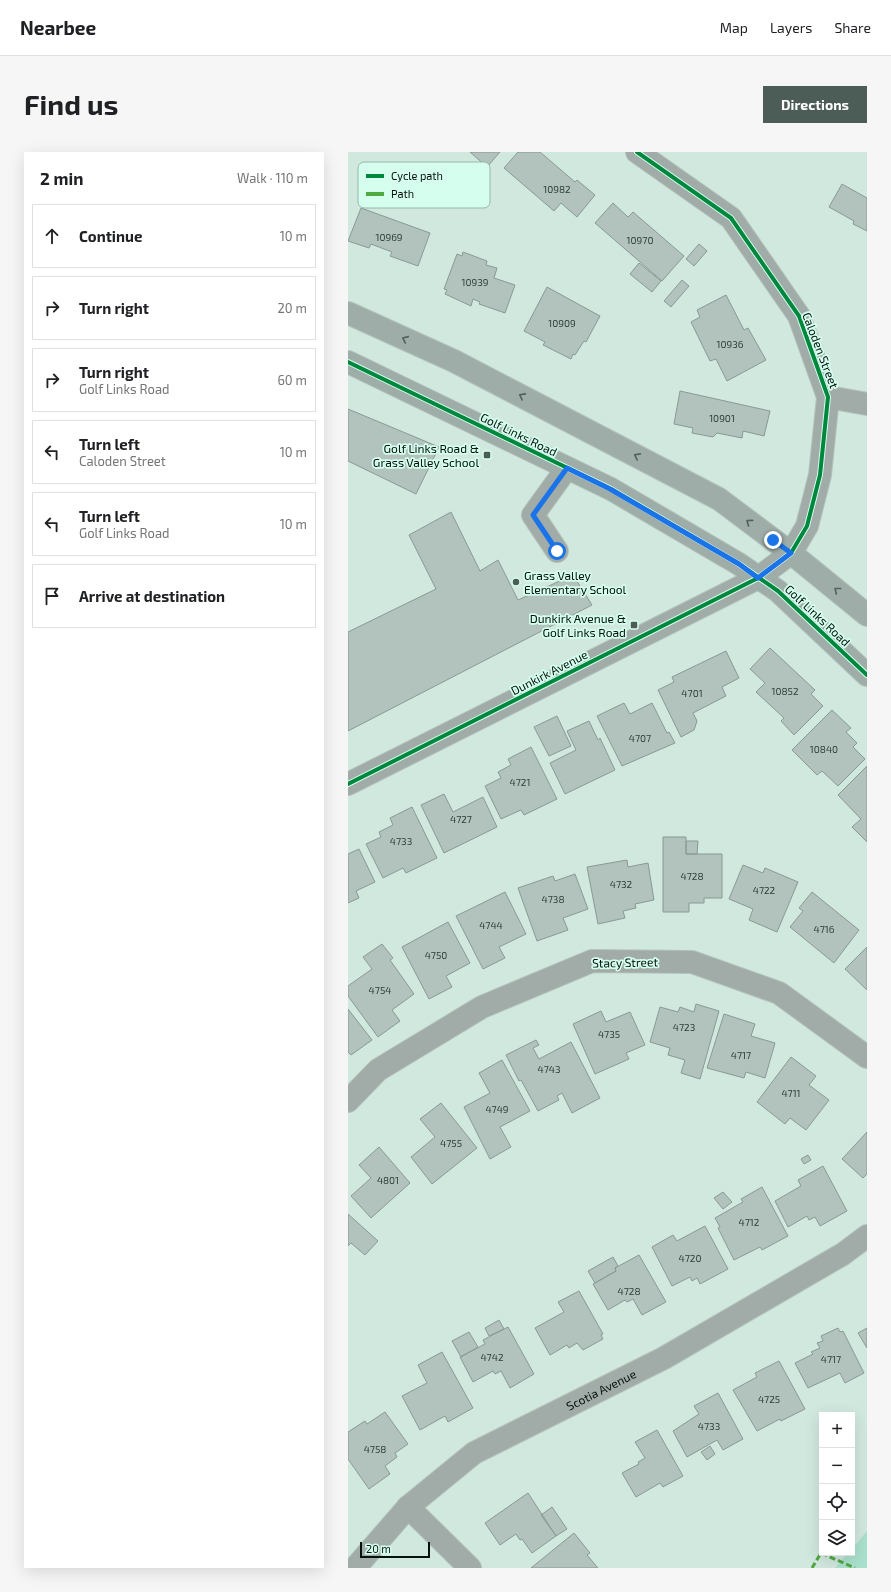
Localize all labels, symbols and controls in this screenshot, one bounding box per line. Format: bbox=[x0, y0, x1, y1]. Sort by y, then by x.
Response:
text: Nearbee bbox=[20, 16, 96, 39]
text: Map bbox=[720, 19, 748, 36]
text: Layers bbox=[770, 19, 812, 36]
text: Share bbox=[834, 19, 871, 36]
button: Directions bbox=[763, 86, 867, 123]
text: Find us bbox=[24, 87, 118, 121]
legend bbox=[358, 162, 490, 208]
text: 2 min bbox=[40, 168, 83, 188]
text: Cycle path bbox=[391, 169, 443, 182]
text: Walk · 110 m bbox=[237, 170, 308, 186]
house number: 10982 bbox=[543, 183, 571, 195]
text: Path bbox=[391, 187, 414, 200]
icon: ahead bbox=[41, 225, 63, 247]
text: Continue bbox=[79, 227, 142, 245]
text: 10 m bbox=[280, 228, 307, 244]
house number: 10969 bbox=[375, 231, 403, 243]
house number: 10970 bbox=[627, 234, 653, 246]
house number: 10939 bbox=[461, 276, 489, 288]
icon: right bbox=[41, 297, 63, 319]
text: Turn right bbox=[79, 299, 149, 317]
text: 20 m bbox=[278, 300, 307, 316]
street label: Caloden Street bbox=[800, 310, 842, 390]
house number: 10909 bbox=[548, 317, 576, 329]
one-way arrow bbox=[402, 336, 409, 344]
house number: 10936 bbox=[716, 338, 744, 350]
text: Turn right bbox=[79, 363, 149, 381]
icon: right bbox=[41, 369, 63, 391]
text: 60 m bbox=[277, 372, 307, 388]
text: Golf Links Road bbox=[79, 381, 169, 397]
one-way arrow bbox=[518, 394, 526, 401]
street label: Golf Links Road bbox=[478, 409, 560, 459]
house number: 10901 bbox=[709, 412, 735, 424]
text: Turn left bbox=[79, 435, 140, 453]
icon: left bbox=[41, 441, 63, 463]
place label: Golf Links Road & Grass Valley School bbox=[373, 441, 479, 469]
text: 10 m bbox=[280, 444, 307, 460]
marker: Golf Links Road & Grass Valley School bbox=[482, 450, 492, 460]
text: Caloden Street bbox=[79, 453, 166, 469]
one-way arrow bbox=[634, 454, 641, 461]
text: Turn left bbox=[79, 507, 140, 525]
icon: left bbox=[41, 513, 63, 535]
text: 10 m bbox=[280, 516, 307, 532]
one-way arrow bbox=[746, 520, 753, 527]
text: Golf Links Road bbox=[79, 525, 169, 541]
route end bbox=[764, 531, 782, 549]
route start bbox=[548, 542, 566, 560]
place label: Grass Valley Elementary School bbox=[524, 568, 627, 596]
marker: Grass Valley Elementary School bbox=[511, 577, 521, 587]
street label: Golf Links Road bbox=[783, 581, 853, 649]
icon: arrive bbox=[41, 585, 63, 607]
text: Arrive at destination bbox=[79, 587, 225, 605]
one-way arrow bbox=[834, 587, 841, 594]
place label: Dunkirk Avenue & Golf Links Road bbox=[530, 611, 626, 639]
marker: Dunkirk Avenue & Golf Links Road bbox=[629, 620, 639, 630]
street label: Dunkirk Avenue bbox=[508, 647, 590, 697]
house number: 10852 bbox=[771, 685, 799, 697]
house number: 4701 bbox=[681, 687, 703, 699]
house number: 4707 bbox=[629, 732, 651, 744]
house number: 10840 bbox=[810, 743, 838, 755]
house number: 4721 bbox=[510, 776, 530, 788]
house number: 4727 bbox=[450, 813, 472, 825]
house number: 4733 bbox=[390, 835, 412, 847]
house number: 4728 bbox=[681, 870, 703, 882]
house number: 4732 bbox=[610, 878, 633, 890]
house number: 4722 bbox=[753, 884, 776, 896]
house number: 4738 bbox=[542, 893, 564, 905]
house number: 4744 bbox=[479, 919, 503, 931]
house number: 4716 bbox=[814, 923, 835, 935]
house number: 4750 bbox=[425, 949, 447, 961]
street label: Stacy Street bbox=[592, 954, 658, 970]
house number: 4754 bbox=[369, 984, 391, 996]
house number: 4723 bbox=[673, 1021, 695, 1033]
house number: 4735 bbox=[598, 1028, 620, 1040]
house number: 4717 bbox=[731, 1049, 751, 1061]
house number: 4743 bbox=[538, 1063, 560, 1075]
house number: 4711 bbox=[781, 1087, 801, 1099]
house number: 4749 bbox=[485, 1103, 509, 1115]
house number: 4755 bbox=[440, 1137, 462, 1149]
house number: 4801 bbox=[377, 1174, 399, 1186]
house number: 4712 bbox=[739, 1216, 760, 1228]
house number: 4720 bbox=[679, 1252, 701, 1264]
house number: 4728 bbox=[618, 1285, 640, 1297]
house number: 4742 bbox=[480, 1351, 504, 1363]
house number: 4717 bbox=[821, 1353, 841, 1365]
street label: Scotia Avenue bbox=[564, 1366, 638, 1413]
house number: 4725 bbox=[758, 1393, 780, 1405]
map controls bbox=[819, 1412, 855, 1556]
button: + bbox=[819, 1412, 855, 1448]
house number: 4733 bbox=[698, 1420, 720, 1432]
house number: 4758 bbox=[364, 1443, 386, 1455]
button: − bbox=[819, 1448, 855, 1484]
button: locate bbox=[819, 1484, 855, 1520]
button: layers bbox=[819, 1520, 855, 1556]
scale bar bbox=[360, 1540, 430, 1559]
text: 20 m bbox=[366, 1542, 391, 1555]

